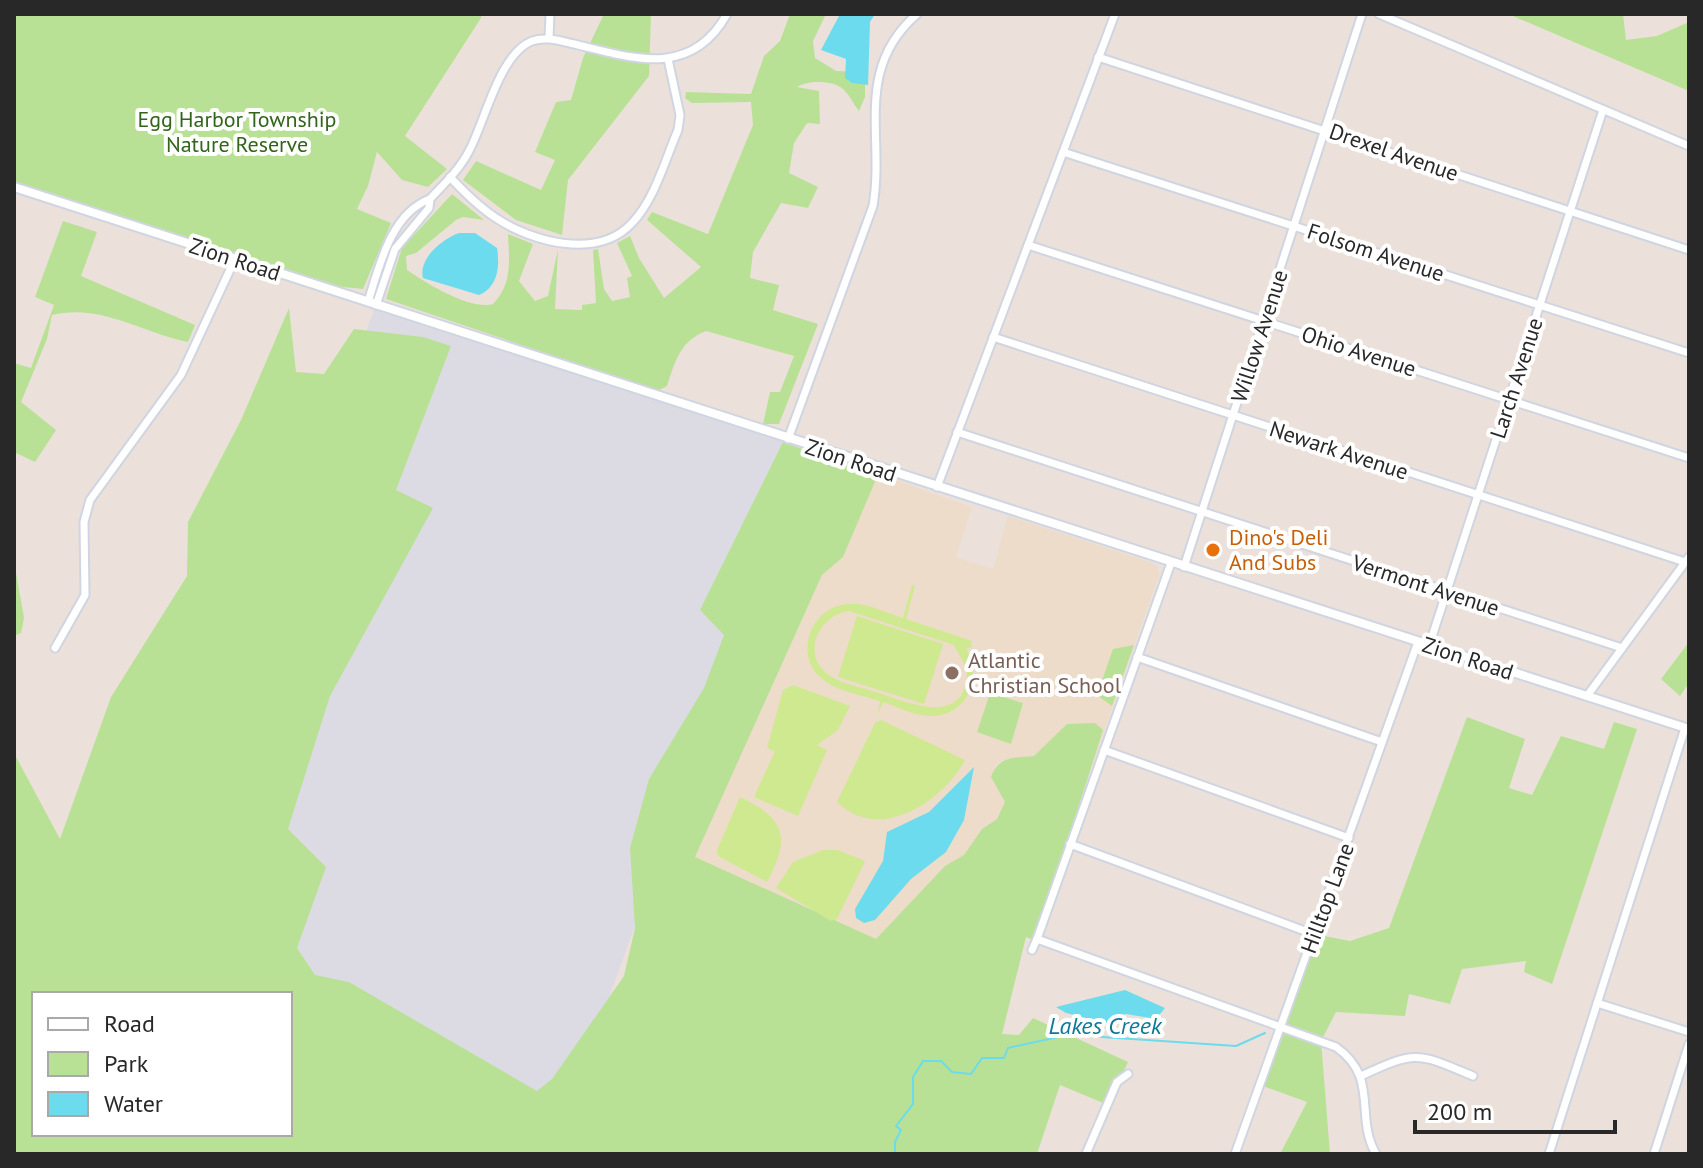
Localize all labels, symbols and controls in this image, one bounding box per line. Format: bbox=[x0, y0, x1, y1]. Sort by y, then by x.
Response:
park label: Egg Harbor Township Nature Reserve bbox=[137, 105, 337, 158]
street label: Drexel Avenue bbox=[1326, 117, 1462, 187]
street label: Folsom Avenue bbox=[1304, 217, 1448, 287]
street label: Zion Road bbox=[186, 231, 284, 287]
street label: Willow Avenue bbox=[1224, 266, 1294, 406]
street label: Larch Avenue bbox=[1483, 314, 1549, 442]
street label: Ohio Avenue bbox=[1298, 319, 1420, 383]
street label: Newark Avenue bbox=[1266, 414, 1412, 486]
street label: Zion Road bbox=[802, 432, 900, 488]
place label: Dino's Deli And Subs bbox=[1229, 523, 1328, 576]
marker: Dino's Deli And Subs bbox=[1204, 541, 1222, 559]
street label: Vermont Avenue bbox=[1348, 548, 1503, 622]
street label: Zion Road bbox=[1419, 630, 1517, 686]
place label: Atlantic Christian School bbox=[968, 646, 1122, 699]
marker: Atlantic Christian School bbox=[943, 664, 961, 682]
street label: Hilltop Lane bbox=[1294, 839, 1360, 957]
legend bbox=[32, 992, 292, 1136]
text: Road bbox=[104, 1008, 155, 1039]
water label: Lakes Creek bbox=[1048, 1010, 1163, 1041]
text: Park bbox=[104, 1048, 149, 1079]
scale bar bbox=[1415, 1084, 1615, 1134]
text: Water bbox=[104, 1088, 163, 1119]
text: 200 m bbox=[1427, 1096, 1492, 1127]

